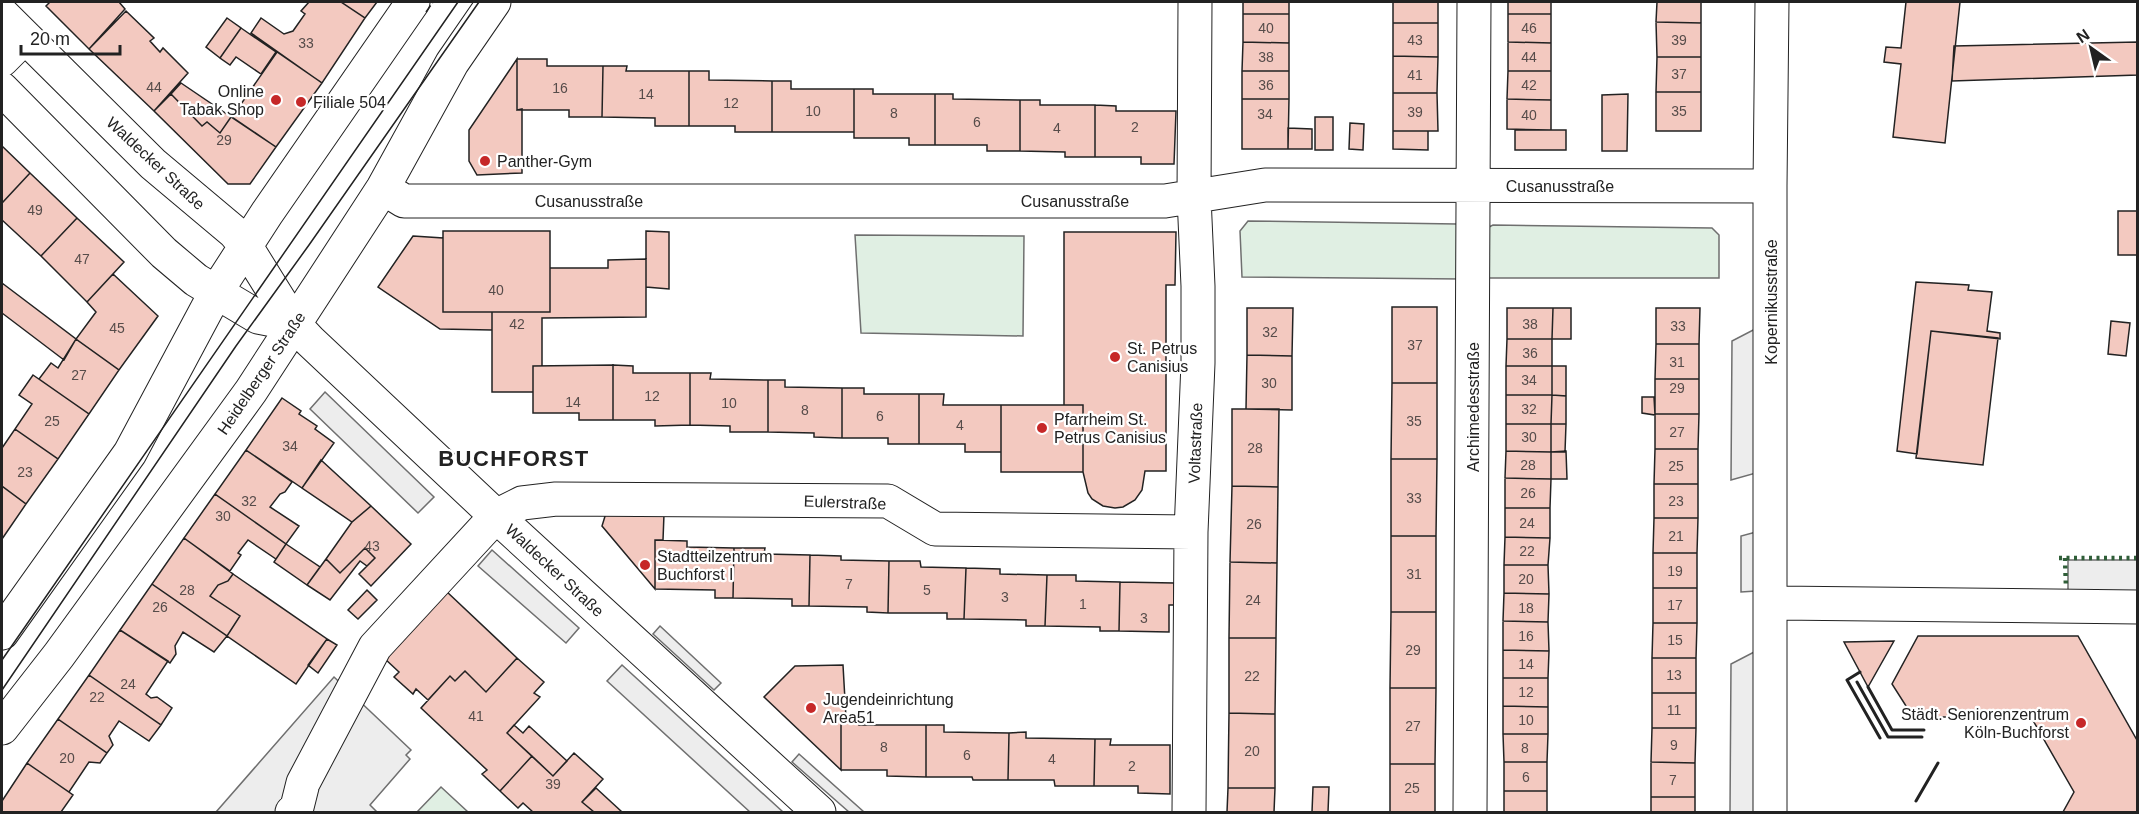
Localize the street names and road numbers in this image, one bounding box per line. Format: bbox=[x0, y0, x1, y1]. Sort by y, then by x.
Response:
street label: Waldecker Straße bbox=[103, 114, 208, 213]
street label: Cusanusstraße bbox=[1506, 178, 1614, 195]
street label: Cusanusstraße bbox=[535, 193, 643, 210]
street label: Cusanusstraße bbox=[1021, 193, 1129, 210]
street label: Kopernikusstraße bbox=[1763, 239, 1780, 365]
street label: Heidelberger Straße bbox=[214, 309, 309, 438]
street label: Archimedesstraße bbox=[1465, 342, 1482, 472]
street label: Voltastraße bbox=[1186, 402, 1205, 484]
street label: Eulerstraße bbox=[803, 493, 887, 512]
street label: Waldecker Straße bbox=[502, 521, 607, 620]

